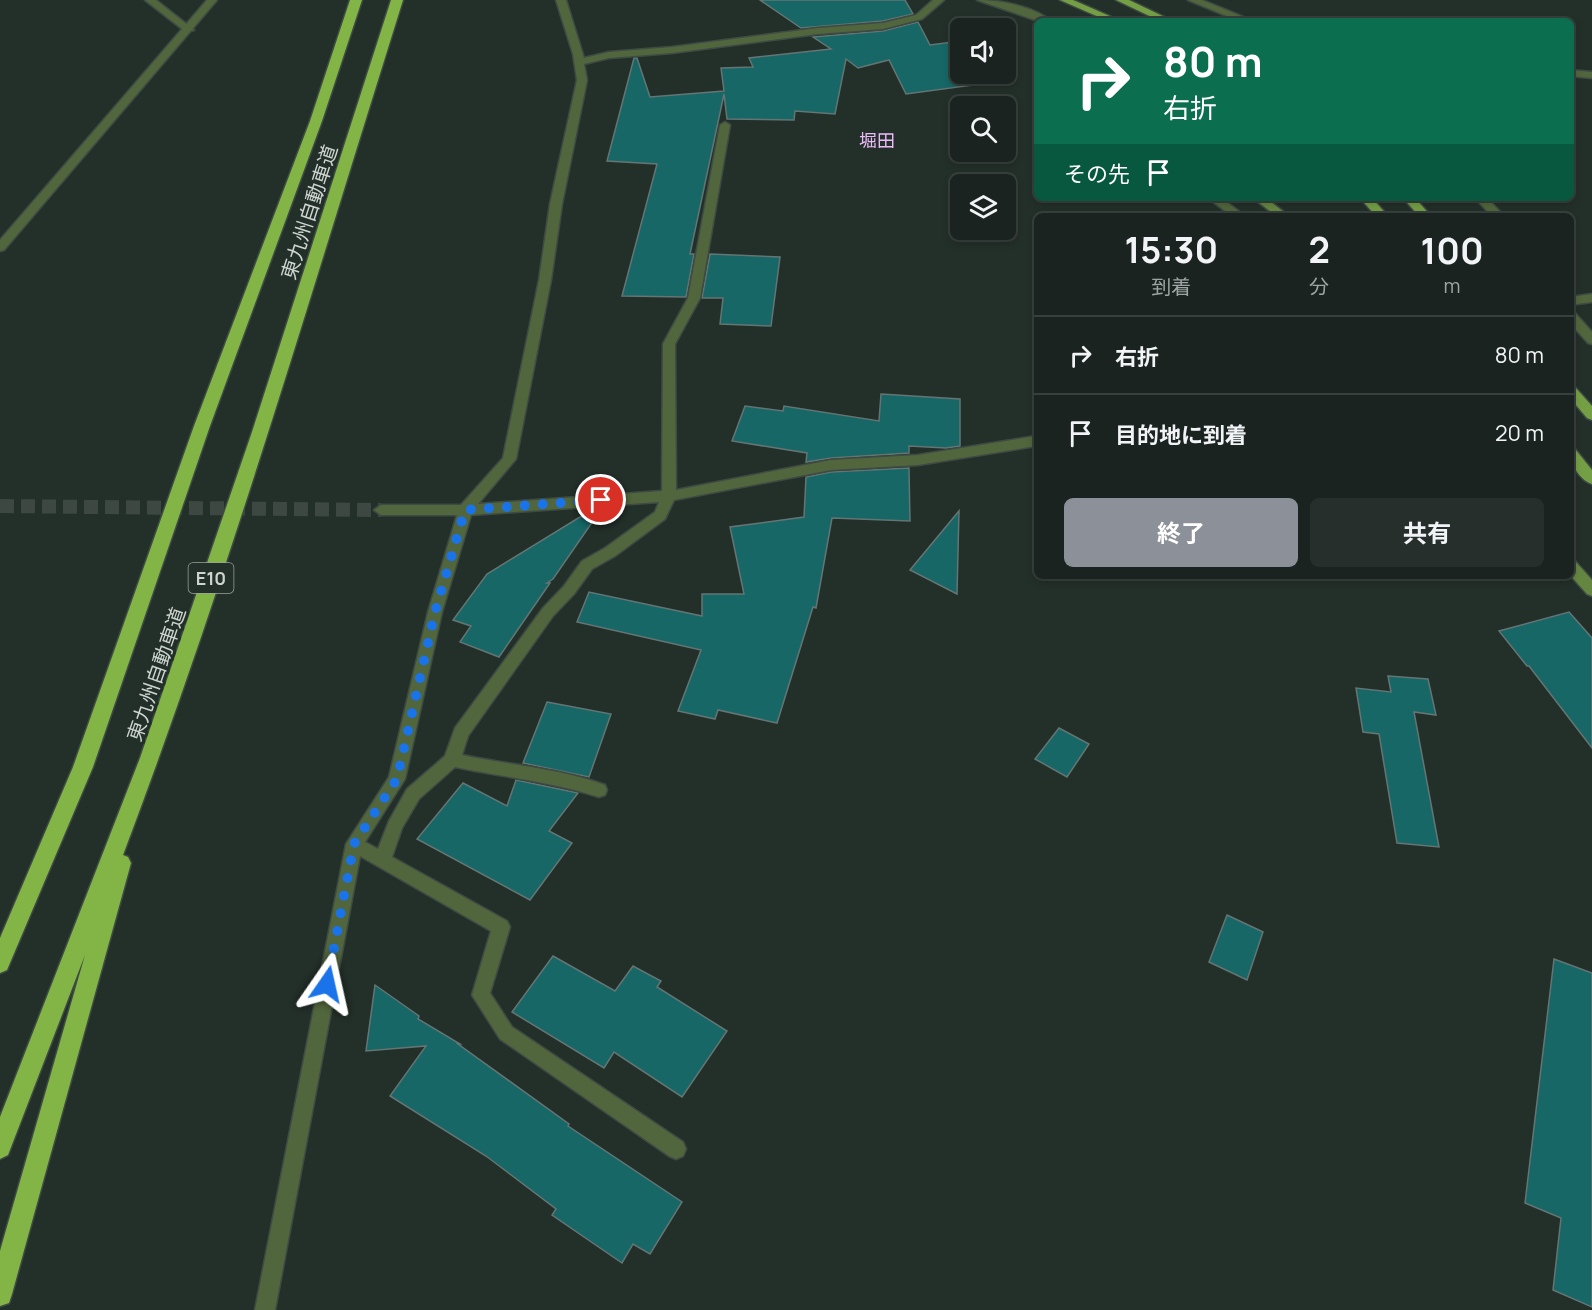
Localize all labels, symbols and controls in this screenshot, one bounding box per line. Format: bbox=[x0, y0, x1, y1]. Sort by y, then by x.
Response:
map controls bbox=[950, 18, 1016, 240]
button: sound bbox=[950, 18, 1016, 84]
text: 80 m bbox=[1163, 32, 1263, 90]
icon: right bbox=[1064, 42, 1142, 120]
text: 右折 bbox=[1163, 89, 1217, 126]
button: search bbox=[950, 96, 1016, 162]
district label: 堀田 bbox=[859, 128, 895, 152]
street label: 東九州自動車道 bbox=[275, 141, 343, 283]
icon: arrive bbox=[1142, 156, 1175, 189]
text: その先 bbox=[1064, 159, 1130, 189]
button: layers bbox=[950, 174, 1016, 240]
text: 15:30 bbox=[1124, 225, 1218, 274]
text: 2 bbox=[1309, 225, 1330, 274]
text: 100 bbox=[1420, 226, 1484, 275]
text: m bbox=[1444, 272, 1461, 299]
text: 到着 bbox=[1151, 273, 1191, 300]
text: 分 bbox=[1309, 273, 1329, 300]
icon: right bbox=[1064, 339, 1097, 372]
text: 80 m bbox=[1495, 340, 1544, 370]
text: 右折 bbox=[1115, 342, 1159, 372]
icon: arrive bbox=[1064, 417, 1097, 450]
text: 20 m bbox=[1495, 418, 1544, 448]
text: 目的地に到着 bbox=[1115, 420, 1247, 450]
pin bbox=[575, 474, 626, 525]
icon: arrive bbox=[584, 483, 617, 516]
button: 終了 bbox=[1064, 498, 1298, 567]
button: 共有 bbox=[1310, 498, 1544, 567]
road number: E10 bbox=[188, 563, 234, 593]
street label: 東九州自動車道 bbox=[120, 603, 192, 745]
position arrow bbox=[295, 952, 359, 1016]

